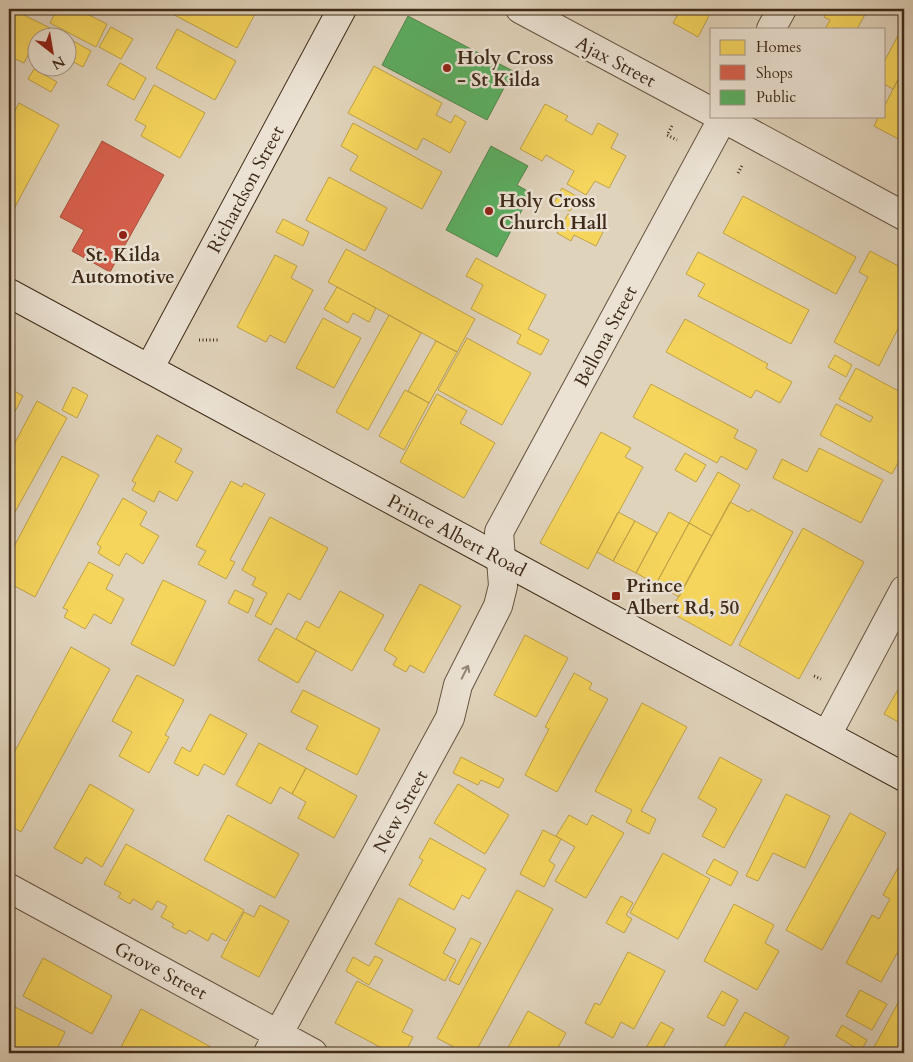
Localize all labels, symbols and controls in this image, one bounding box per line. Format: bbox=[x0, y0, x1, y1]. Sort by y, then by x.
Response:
north arrow bbox=[28, 28, 78, 78]
legend bbox=[710, 28, 886, 118]
street label: Ajax Street bbox=[571, 30, 660, 94]
text: Homes bbox=[756, 37, 801, 57]
place label: Holy Cross - St Kilda bbox=[457, 45, 554, 93]
text: N bbox=[48, 51, 69, 74]
marker: Holy Cross - St Kilda bbox=[441, 62, 453, 74]
text: Shops bbox=[756, 63, 793, 83]
text: Public bbox=[756, 87, 796, 107]
street label: Richardson Street bbox=[201, 121, 290, 258]
place label: Holy Cross Church Hall bbox=[499, 188, 608, 236]
marker: Holy Cross Church Hall bbox=[483, 205, 495, 217]
marker: St. Kilda Automotive bbox=[117, 229, 129, 241]
place label: St. Kilda Automotive bbox=[71, 242, 175, 290]
street label: Bellona Street bbox=[568, 281, 643, 392]
street label: Prince Albert Road bbox=[383, 488, 530, 583]
place label: Prince Albert Rd, 50 bbox=[626, 573, 739, 621]
marker: Prince Albert Rd, 50 bbox=[610, 590, 622, 602]
one-way arrow bbox=[460, 664, 470, 679]
street label: New Street bbox=[367, 765, 434, 858]
street label: Grove Street bbox=[110, 936, 211, 1006]

